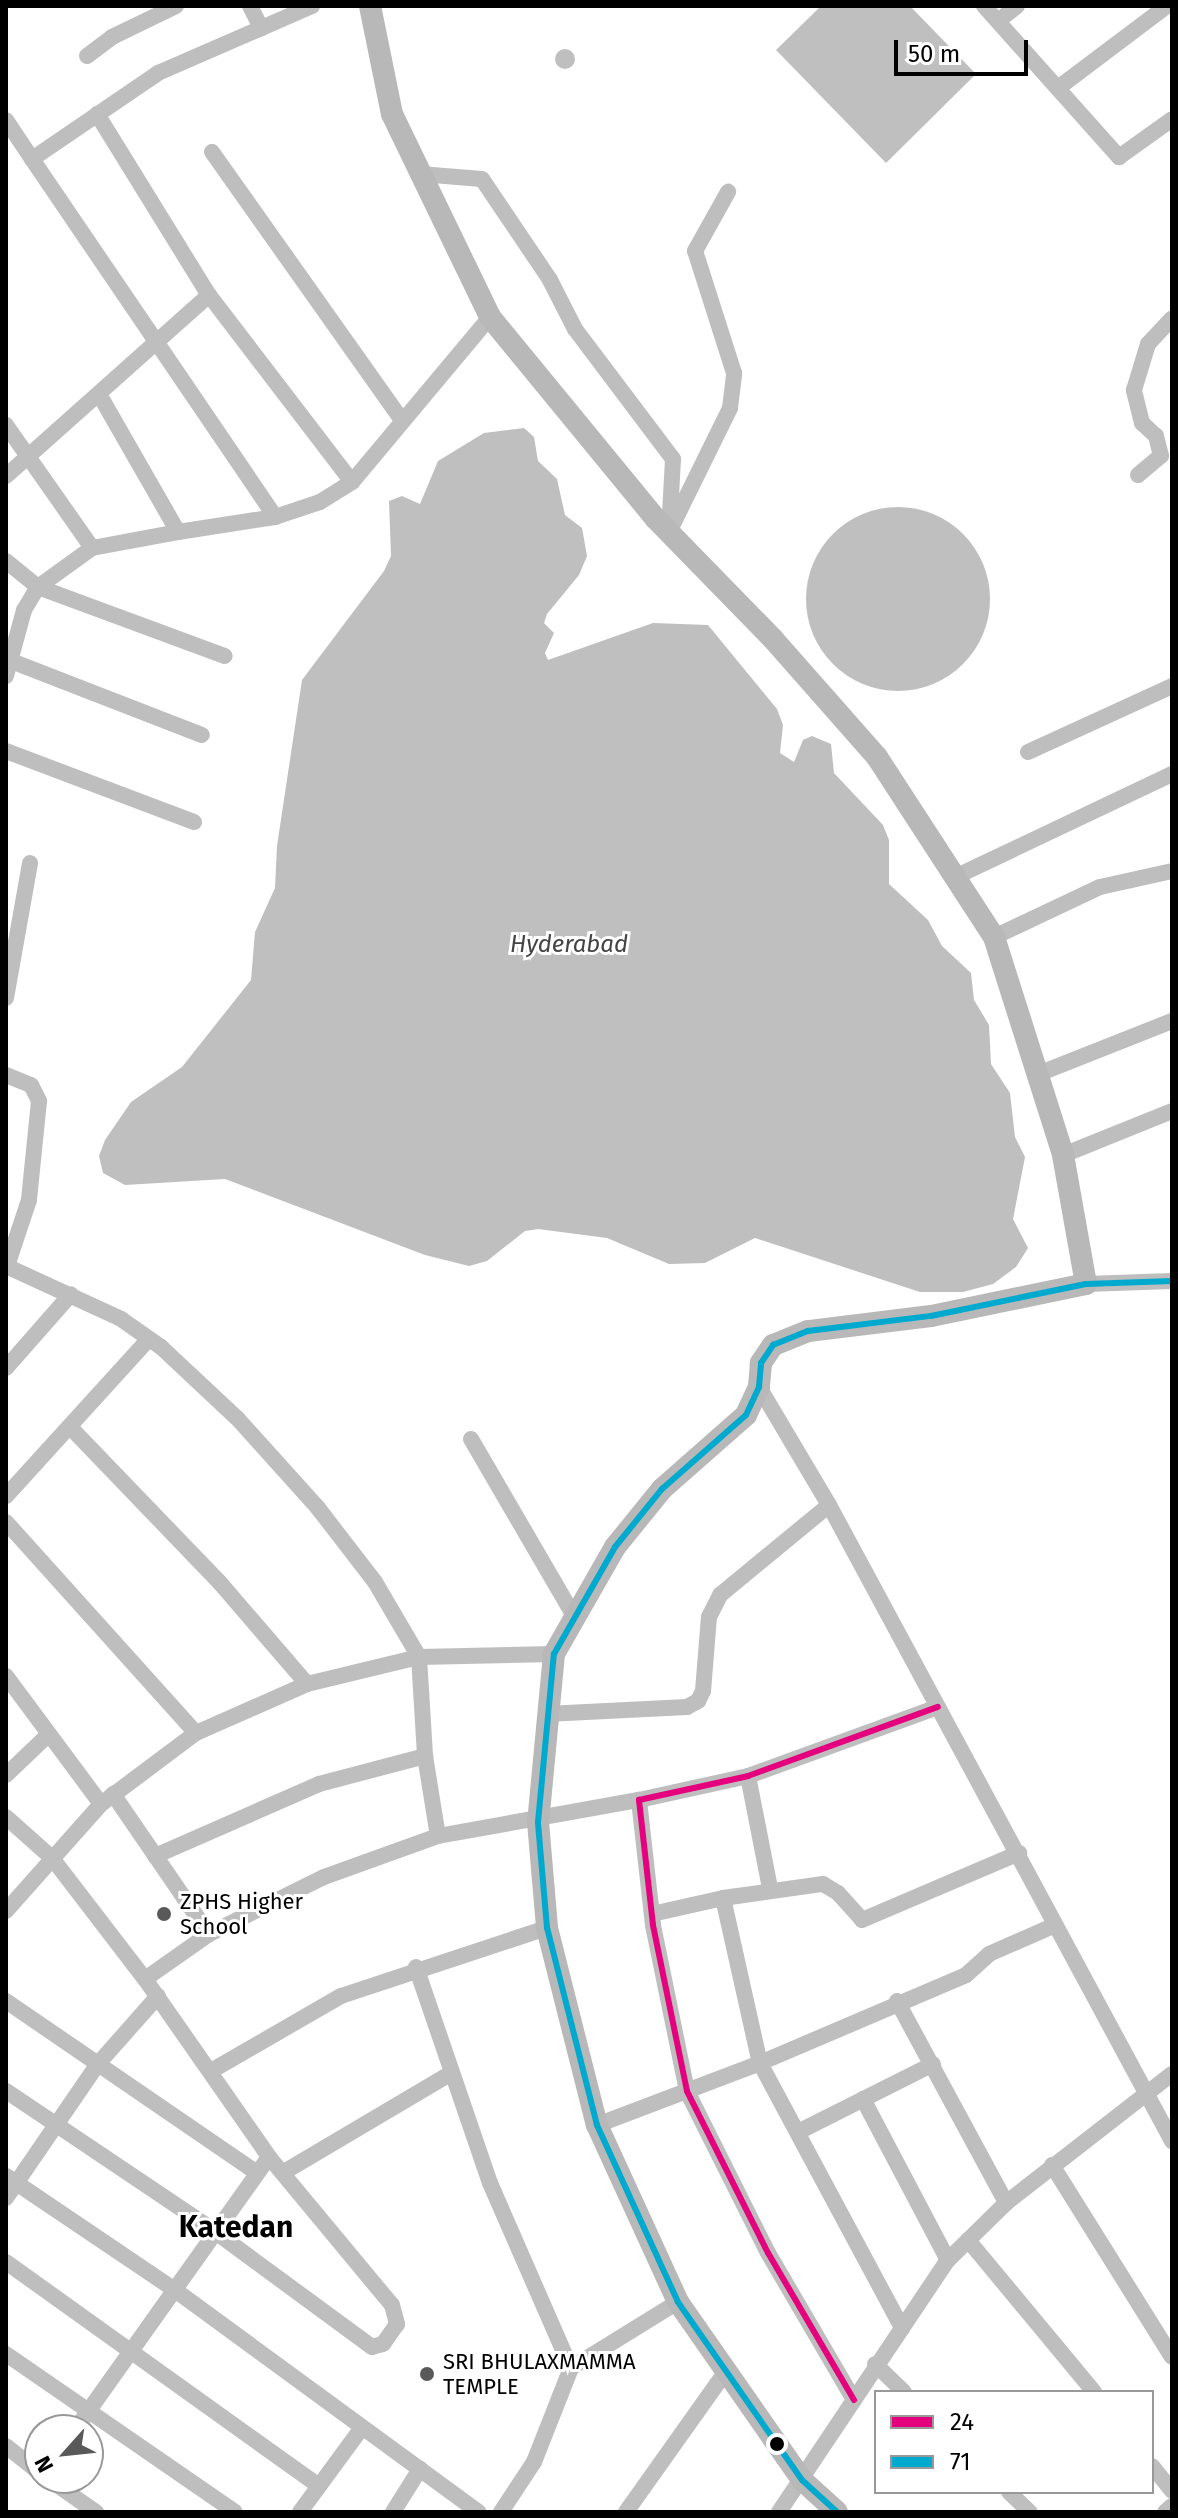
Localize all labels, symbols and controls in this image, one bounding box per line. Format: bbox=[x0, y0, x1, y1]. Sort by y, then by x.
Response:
scale bar bbox=[898, 24, 1032, 74]
text: 50 m bbox=[908, 40, 960, 68]
water label: Hyderabad bbox=[510, 931, 628, 959]
place label: ZPHS Higher School bbox=[180, 1888, 303, 1940]
marker: ZPHS Higher School bbox=[155, 1905, 173, 1923]
district label: Katedan bbox=[179, 2209, 293, 2245]
place label: SRI BHULAXMAMMA TEMPLE bbox=[443, 2348, 636, 2400]
marker: SRI BHULAXMAMMA TEMPLE bbox=[418, 2365, 436, 2383]
legend bbox=[874, 2390, 1154, 2494]
text: 24 bbox=[950, 2408, 974, 2436]
north arrow bbox=[24, 2414, 104, 2494]
unlabelled marker bbox=[769, 2436, 785, 2452]
text: 71 bbox=[950, 2448, 971, 2476]
text: N bbox=[29, 2452, 59, 2477]

